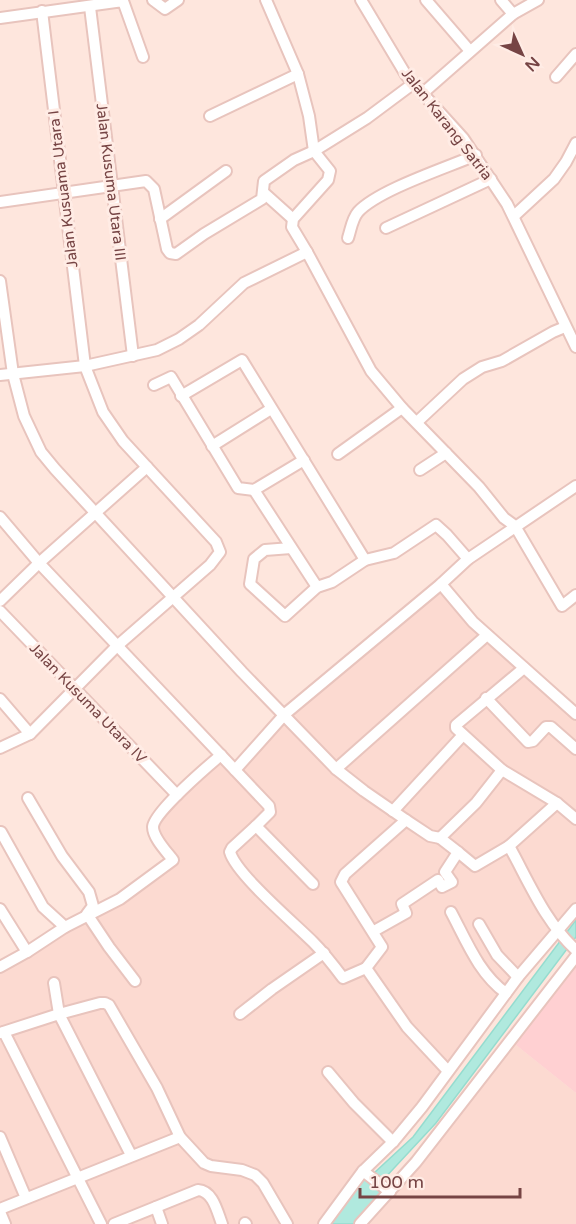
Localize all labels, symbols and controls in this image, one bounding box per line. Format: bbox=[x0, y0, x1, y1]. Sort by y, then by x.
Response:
north arrow bbox=[492, 24, 552, 84]
text: N bbox=[520, 52, 544, 76]
street label: Jalan Karang Satria bbox=[398, 65, 496, 183]
street label: Jalan Kusuma Utara III bbox=[92, 102, 130, 262]
street label: Jalan Kusuama Utara I bbox=[44, 109, 82, 269]
street label: Jalan Kusuma Utara IV bbox=[26, 639, 151, 767]
scale bar bbox=[360, 1161, 520, 1199]
text: 100 m bbox=[369, 1171, 424, 1193]

